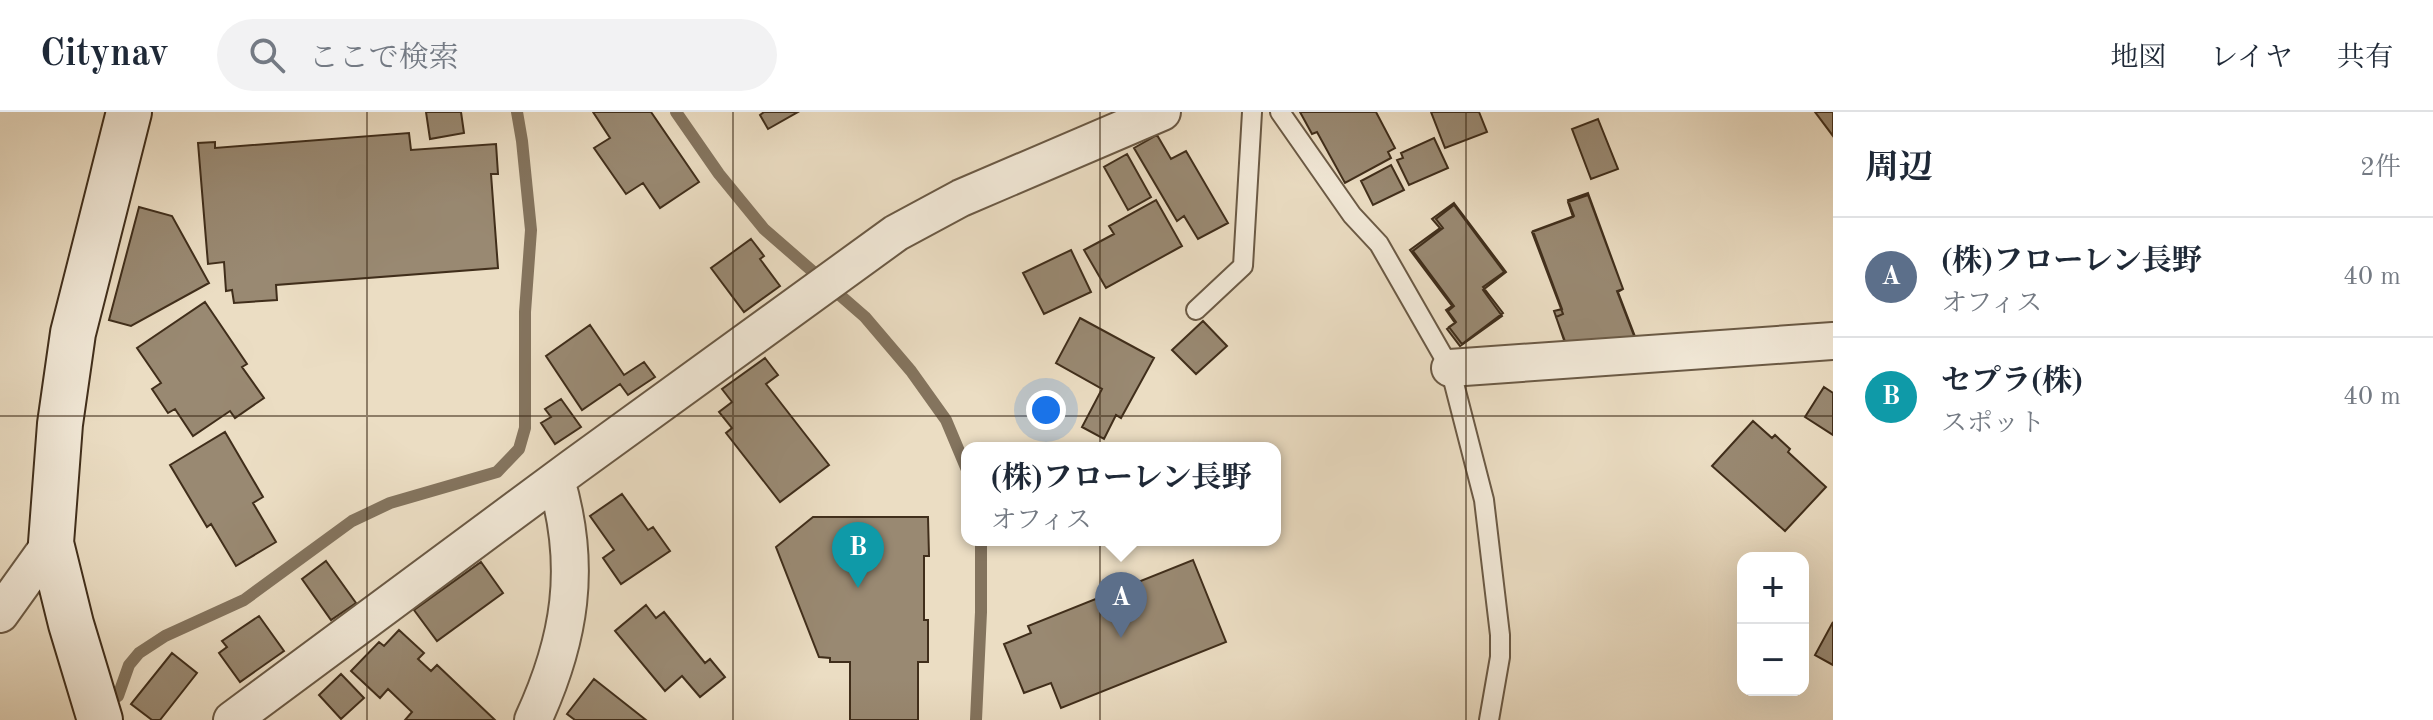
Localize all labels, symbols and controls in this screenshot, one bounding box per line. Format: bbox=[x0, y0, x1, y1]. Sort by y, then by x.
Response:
search box bbox=[217, 19, 777, 91]
icon: search bbox=[245, 33, 289, 77]
text: Citynav bbox=[40, 36, 169, 74]
text: ここで検索 bbox=[309, 44, 459, 74]
text: 地図 bbox=[2110, 45, 2166, 73]
text: レイヤ bbox=[2210, 45, 2293, 73]
text: 共有 bbox=[2337, 45, 2393, 73]
text: 周辺 bbox=[1865, 152, 1933, 186]
text: 2件 bbox=[2360, 155, 2401, 181]
text: (株)フローレン長野 bbox=[1941, 247, 2202, 277]
text: A bbox=[1881, 264, 1901, 290]
text: 40 m bbox=[2343, 264, 2401, 290]
text: オフィス bbox=[1941, 291, 2042, 317]
text: セプラ(株) bbox=[1941, 367, 2083, 397]
text: B bbox=[1882, 384, 1900, 410]
text: 40 m bbox=[2343, 384, 2401, 410]
your location bbox=[1026, 390, 1066, 430]
text: スポット bbox=[1941, 411, 2045, 437]
popup bbox=[961, 442, 1281, 546]
text: (株)フローレン長野 bbox=[991, 464, 1251, 494]
text: オフィス bbox=[991, 508, 1092, 534]
pin: B bbox=[832, 522, 884, 588]
map controls bbox=[1737, 552, 1809, 696]
button: + bbox=[1737, 552, 1809, 624]
pin: A bbox=[1095, 572, 1147, 638]
button: − bbox=[1737, 624, 1809, 696]

